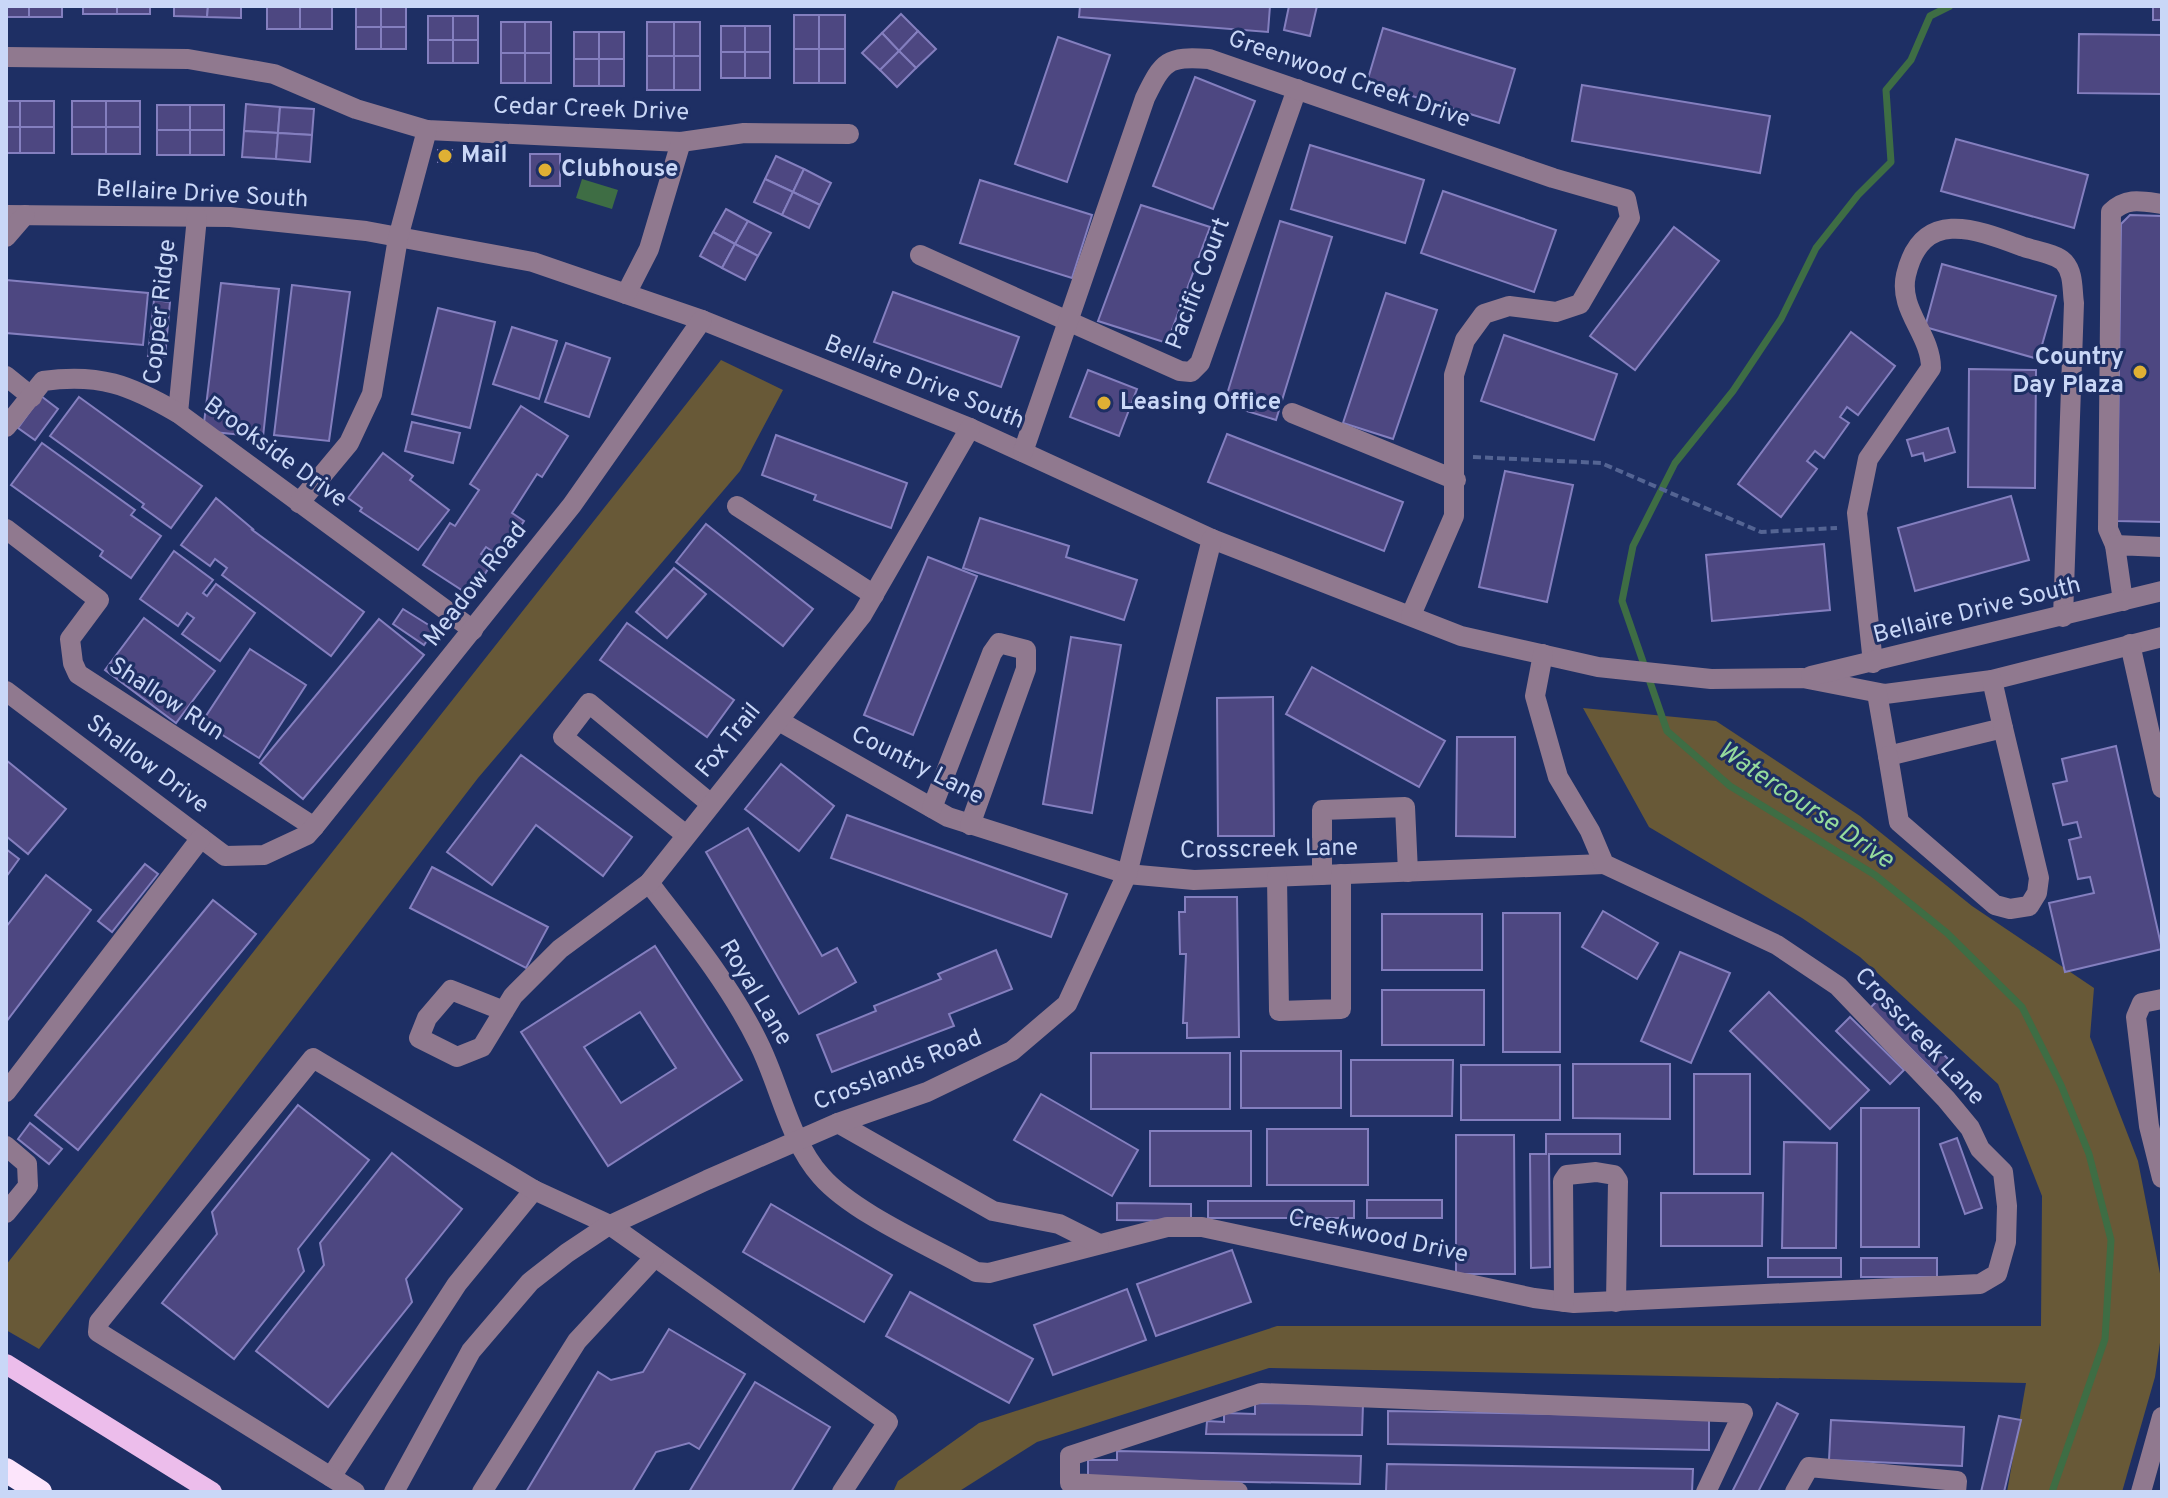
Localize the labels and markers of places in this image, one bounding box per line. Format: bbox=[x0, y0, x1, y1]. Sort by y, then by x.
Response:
place label: Mail bbox=[461, 141, 508, 171]
marker: Mail bbox=[436, 147, 454, 165]
place label: Clubhouse bbox=[561, 155, 678, 185]
marker: Clubhouse bbox=[536, 161, 554, 179]
place label: Country Day Plaza bbox=[2012, 343, 2124, 401]
marker: Country Day Plaza bbox=[2131, 363, 2149, 381]
place label: Leasing Office bbox=[1120, 388, 1281, 418]
marker: Leasing Office bbox=[1095, 394, 1113, 412]

